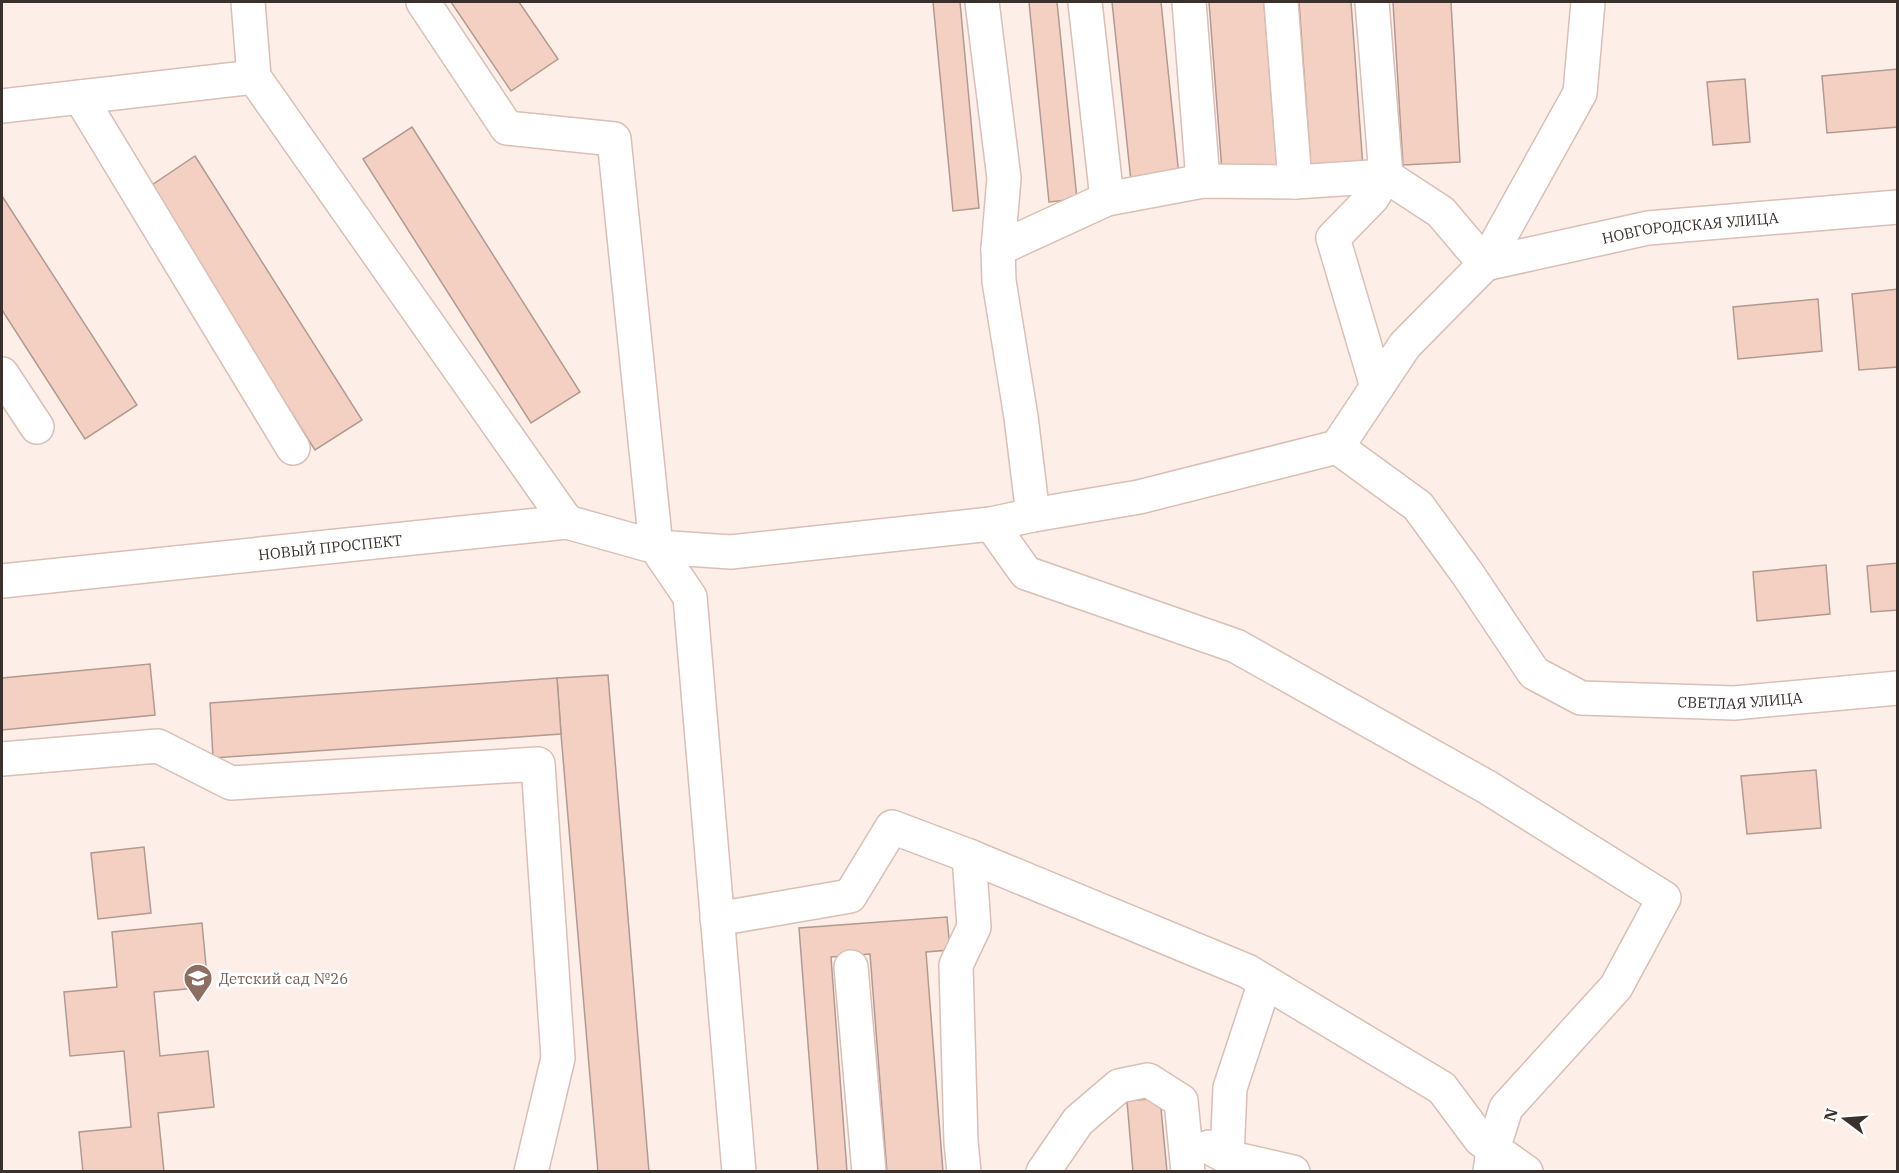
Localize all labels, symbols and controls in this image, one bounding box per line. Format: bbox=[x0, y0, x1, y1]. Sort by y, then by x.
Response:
street label: НОВГОРОДСКАЯ УЛИЦА bbox=[1600, 208, 1780, 247]
street label: НОВЫЙ ПРОСПЕКТ bbox=[257, 530, 403, 564]
street label: СВЕТЛАЯ УЛИЦА bbox=[1677, 687, 1804, 713]
school or university icon: Детский сад №26 bbox=[182, 962, 214, 1004]
place label: Детский сад №26 bbox=[219, 969, 348, 988]
north arrow bbox=[1815, 1089, 1875, 1149]
text: N bbox=[1819, 1106, 1842, 1124]

